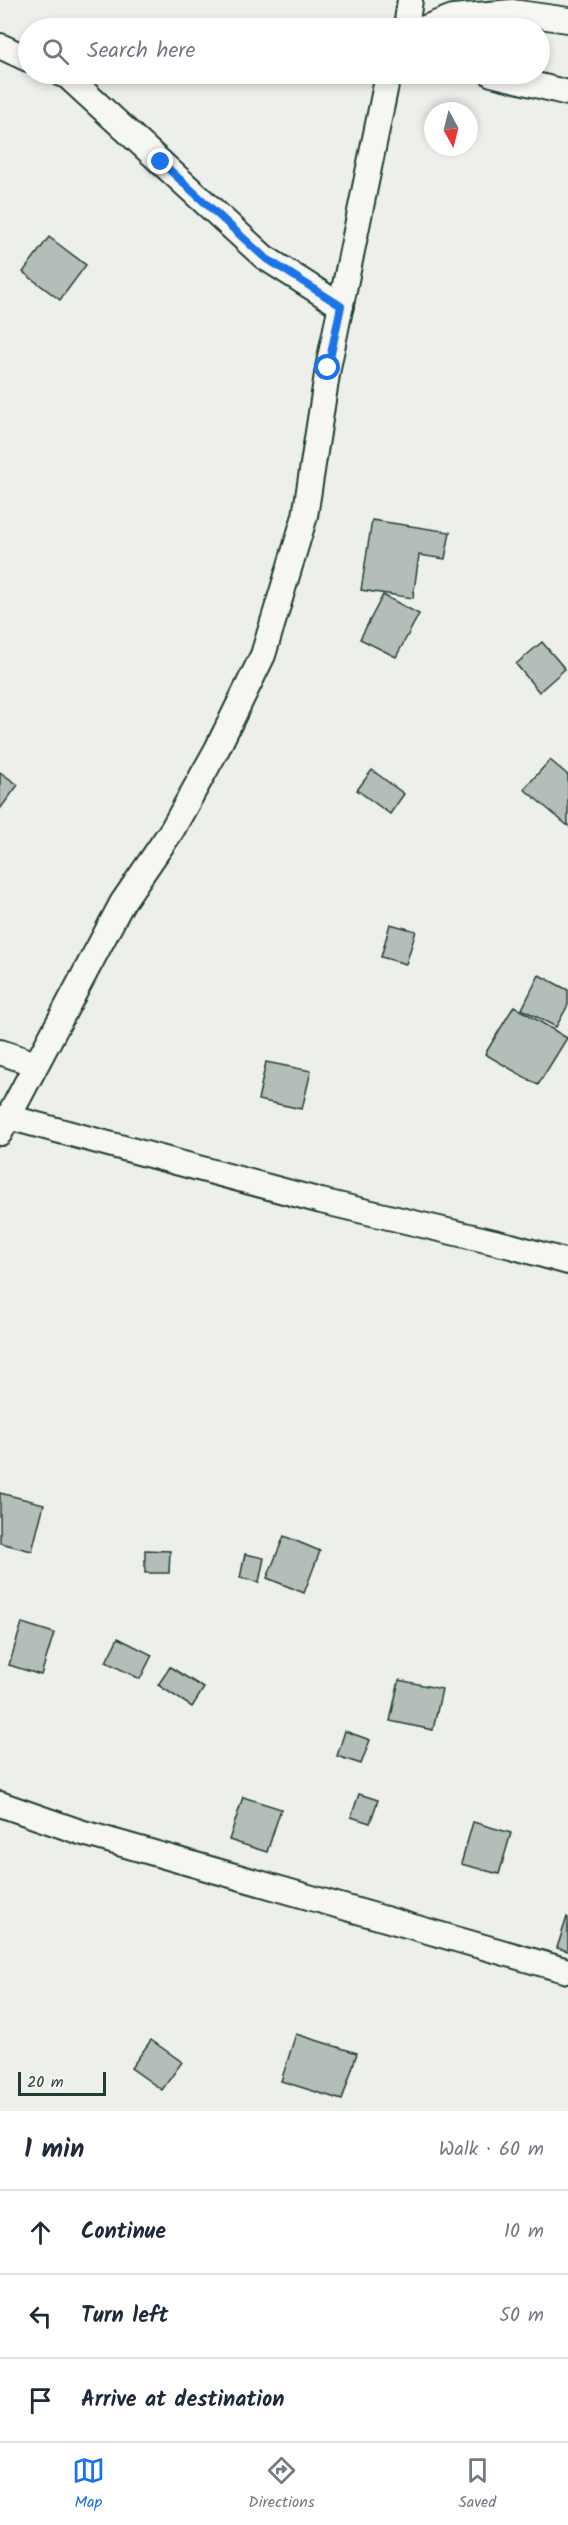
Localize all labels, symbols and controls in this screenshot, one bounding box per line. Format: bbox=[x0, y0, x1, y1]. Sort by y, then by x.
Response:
search box bbox=[18, 18, 550, 84]
text: Search here bbox=[87, 34, 195, 69]
icon: search bbox=[39, 35, 72, 68]
north arrow bbox=[424, 102, 478, 156]
route end bbox=[147, 148, 173, 174]
route start bbox=[314, 354, 340, 380]
scale bar bbox=[18, 2069, 106, 2096]
text: 20 m bbox=[27, 2070, 63, 2095]
text: 1 min bbox=[24, 2129, 84, 2171]
text: Walk · 60 m bbox=[439, 2134, 544, 2166]
text: Continue bbox=[81, 2215, 166, 2250]
icon: ahead bbox=[24, 2216, 57, 2249]
text: 10 m bbox=[504, 2216, 544, 2248]
text: Turn left bbox=[81, 2299, 168, 2334]
icon: left bbox=[24, 2300, 57, 2333]
text: 50 m bbox=[499, 2300, 544, 2332]
text: Arrive at destination bbox=[81, 2383, 284, 2418]
icon: arrive bbox=[24, 2384, 57, 2417]
tab: Map bbox=[72, 2454, 105, 2515]
tab: Directions bbox=[248, 2454, 315, 2515]
tab: Saved bbox=[458, 2454, 496, 2515]

